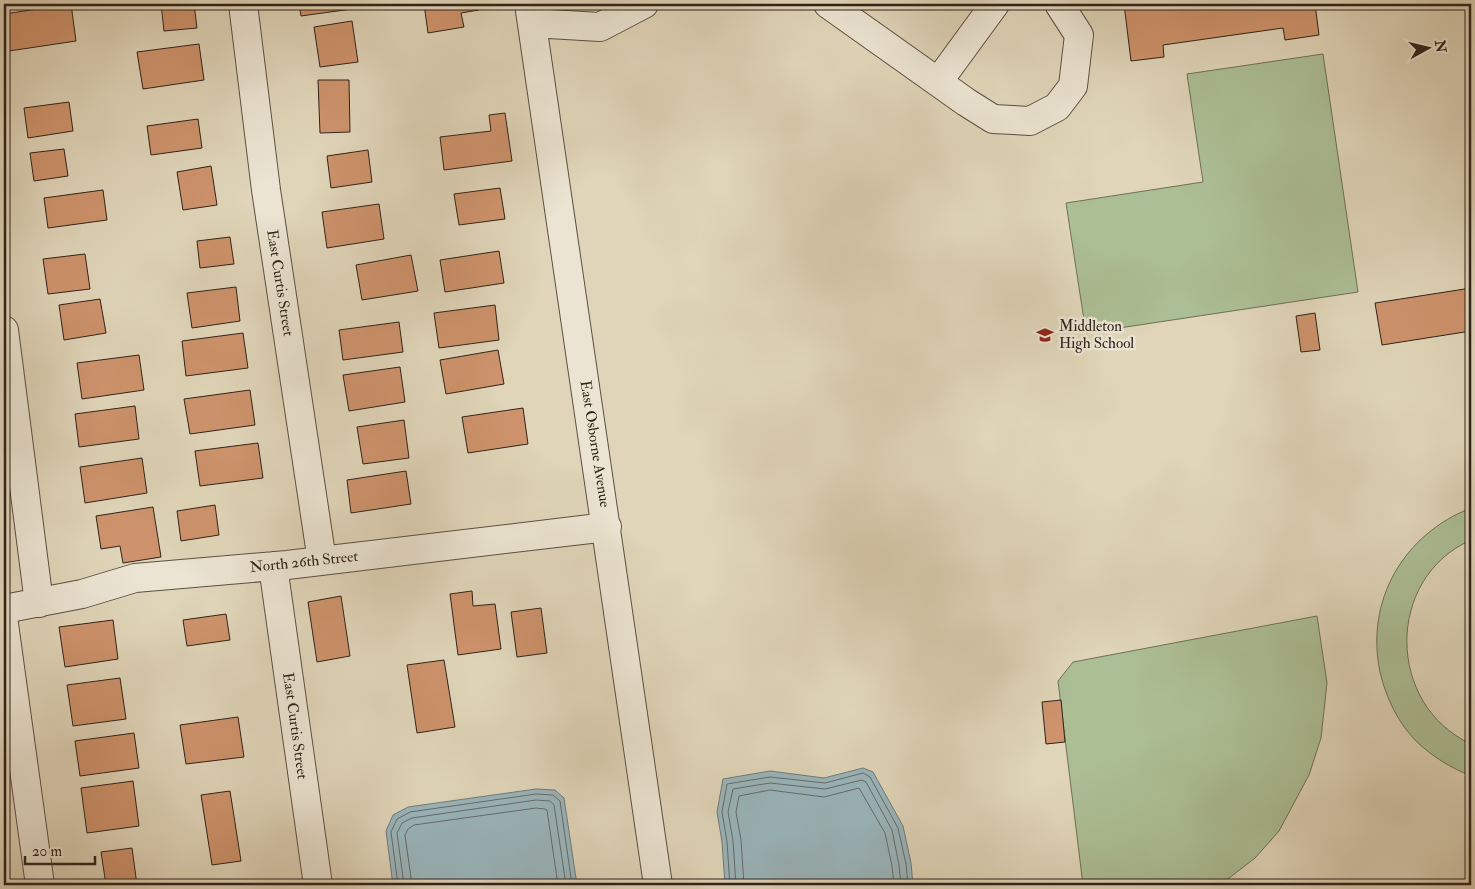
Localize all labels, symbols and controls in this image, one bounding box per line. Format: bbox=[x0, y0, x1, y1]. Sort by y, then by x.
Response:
north arrow bbox=[1402, 22, 1452, 72]
text: N bbox=[1431, 38, 1450, 54]
street label: East Curtis Street bbox=[262, 228, 298, 338]
place label: Middleton High School bbox=[1059, 317, 1134, 353]
school or university icon: Middleton High School bbox=[1035, 325, 1055, 345]
street label: East Osborne Avenue bbox=[576, 379, 614, 509]
street label: North 26th Street bbox=[249, 547, 359, 577]
street label: East Curtis Street bbox=[278, 671, 312, 781]
scale bar bbox=[25, 834, 95, 866]
text: 20 m bbox=[32, 842, 62, 861]

